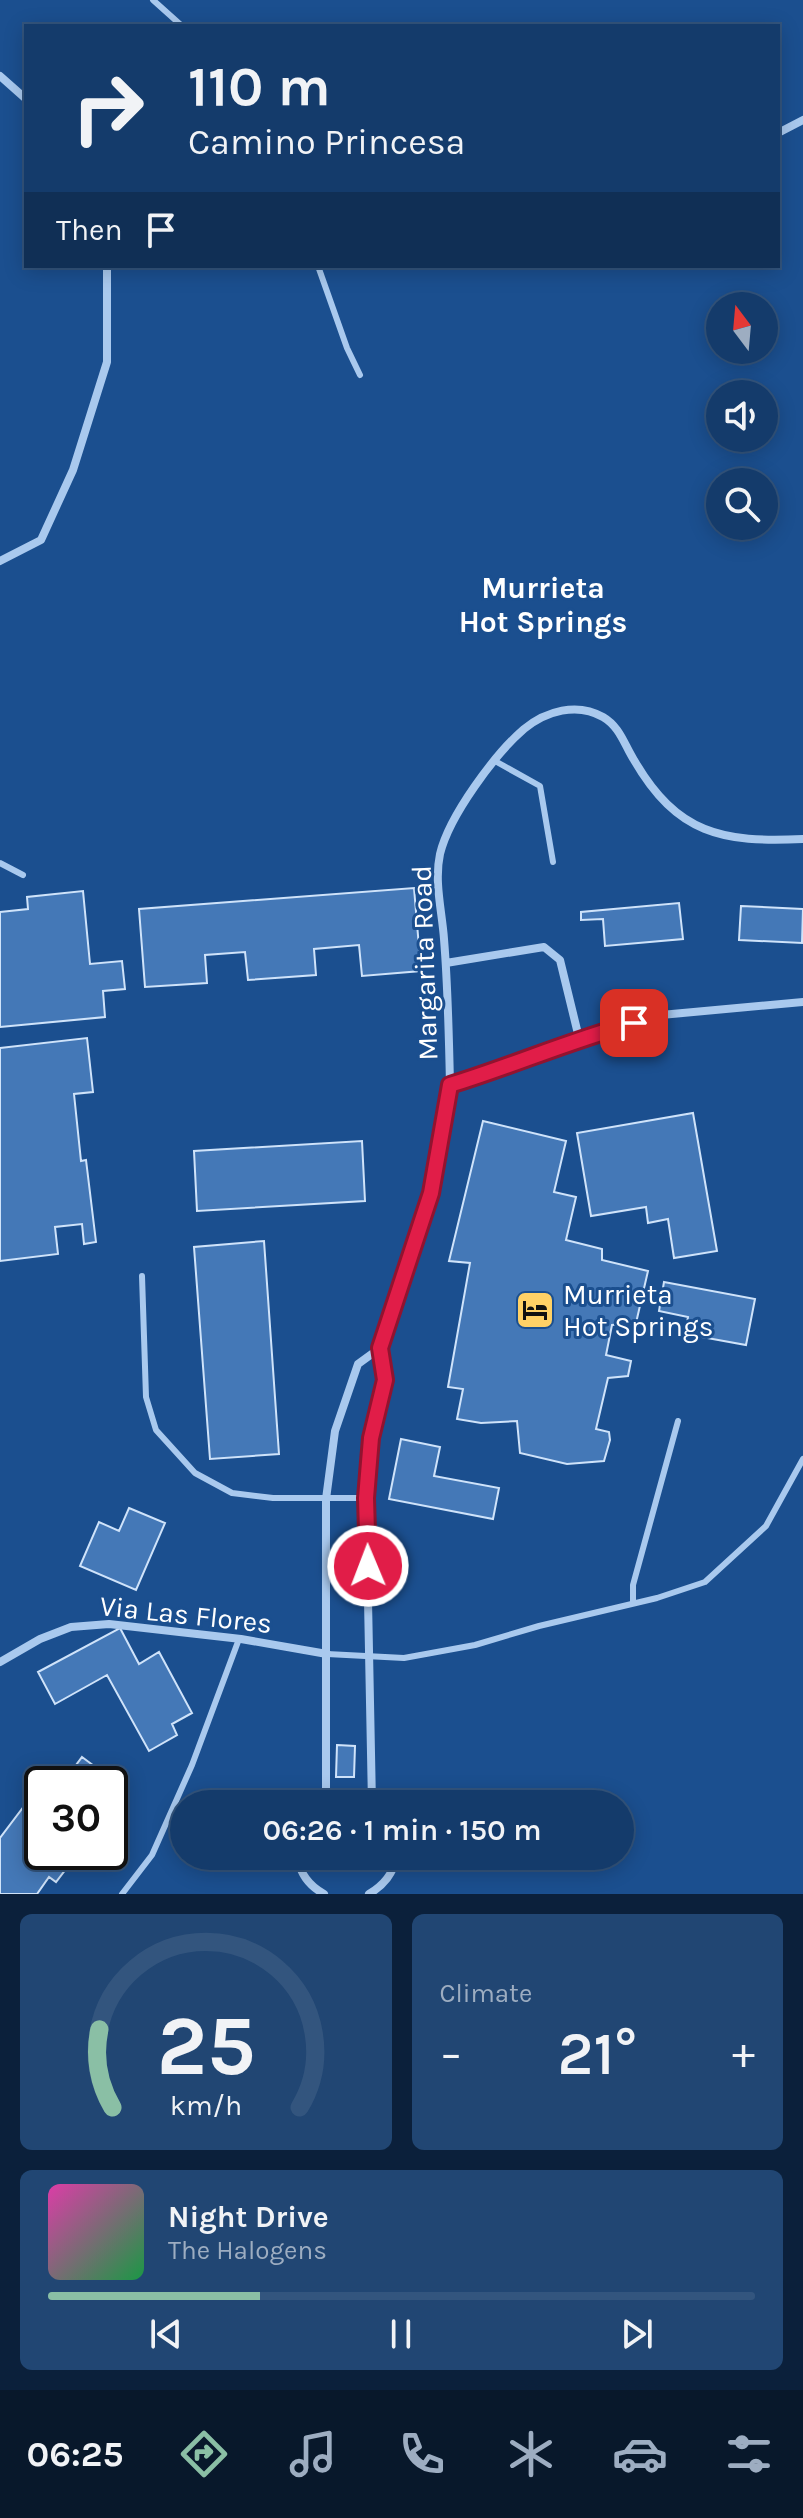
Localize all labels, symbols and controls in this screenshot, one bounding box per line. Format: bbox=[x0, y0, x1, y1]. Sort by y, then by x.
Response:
text: 110 m bbox=[188, 54, 331, 119]
icon: right bbox=[56, 56, 160, 160]
text: Camino Princesa bbox=[188, 121, 465, 163]
icon: arrive bbox=[139, 208, 183, 252]
text: Then bbox=[56, 212, 123, 248]
north arrow bbox=[706, 292, 778, 364]
map controls bbox=[706, 292, 778, 540]
button: sound bbox=[706, 380, 778, 452]
button: search bbox=[706, 468, 778, 540]
district label: Murrieta Hot Springs bbox=[459, 570, 627, 640]
street label: Margarita Road bbox=[405, 865, 444, 1061]
pin bbox=[600, 989, 668, 1057]
icon: arrive bbox=[612, 1001, 656, 1045]
place label: Murrieta Hot Springs bbox=[563, 1278, 713, 1343]
hotel icon: Murrieta Hot Springs bbox=[514, 1289, 556, 1331]
position arrow bbox=[326, 1524, 410, 1608]
street label: Via Las Flores bbox=[98, 1589, 274, 1640]
speed limit sign: 30 bbox=[24, 1766, 128, 1870]
text: 06:26 · 1 min · 150 m bbox=[262, 1812, 542, 1848]
text: Climate bbox=[440, 1978, 532, 2009]
text: 25 bbox=[156, 1998, 255, 2095]
text: 21° bbox=[558, 2019, 637, 2089]
text: − bbox=[440, 2028, 463, 2079]
text: + bbox=[732, 2028, 755, 2079]
text: km/h bbox=[170, 2089, 242, 2122]
text: Night Drive bbox=[168, 2199, 329, 2235]
text: The Halogens bbox=[168, 2235, 327, 2266]
icon: previous bbox=[144, 2312, 188, 2356]
icon: pause bbox=[379, 2312, 423, 2356]
icon: next bbox=[615, 2312, 659, 2356]
icon: directions bbox=[176, 2426, 232, 2482]
icon: music bbox=[285, 2426, 341, 2482]
icon: phone bbox=[394, 2426, 450, 2482]
icon: climate bbox=[503, 2426, 559, 2482]
icon: car bbox=[612, 2426, 668, 2482]
icon: filters bbox=[721, 2426, 777, 2482]
text: 06:25 bbox=[26, 2433, 123, 2475]

